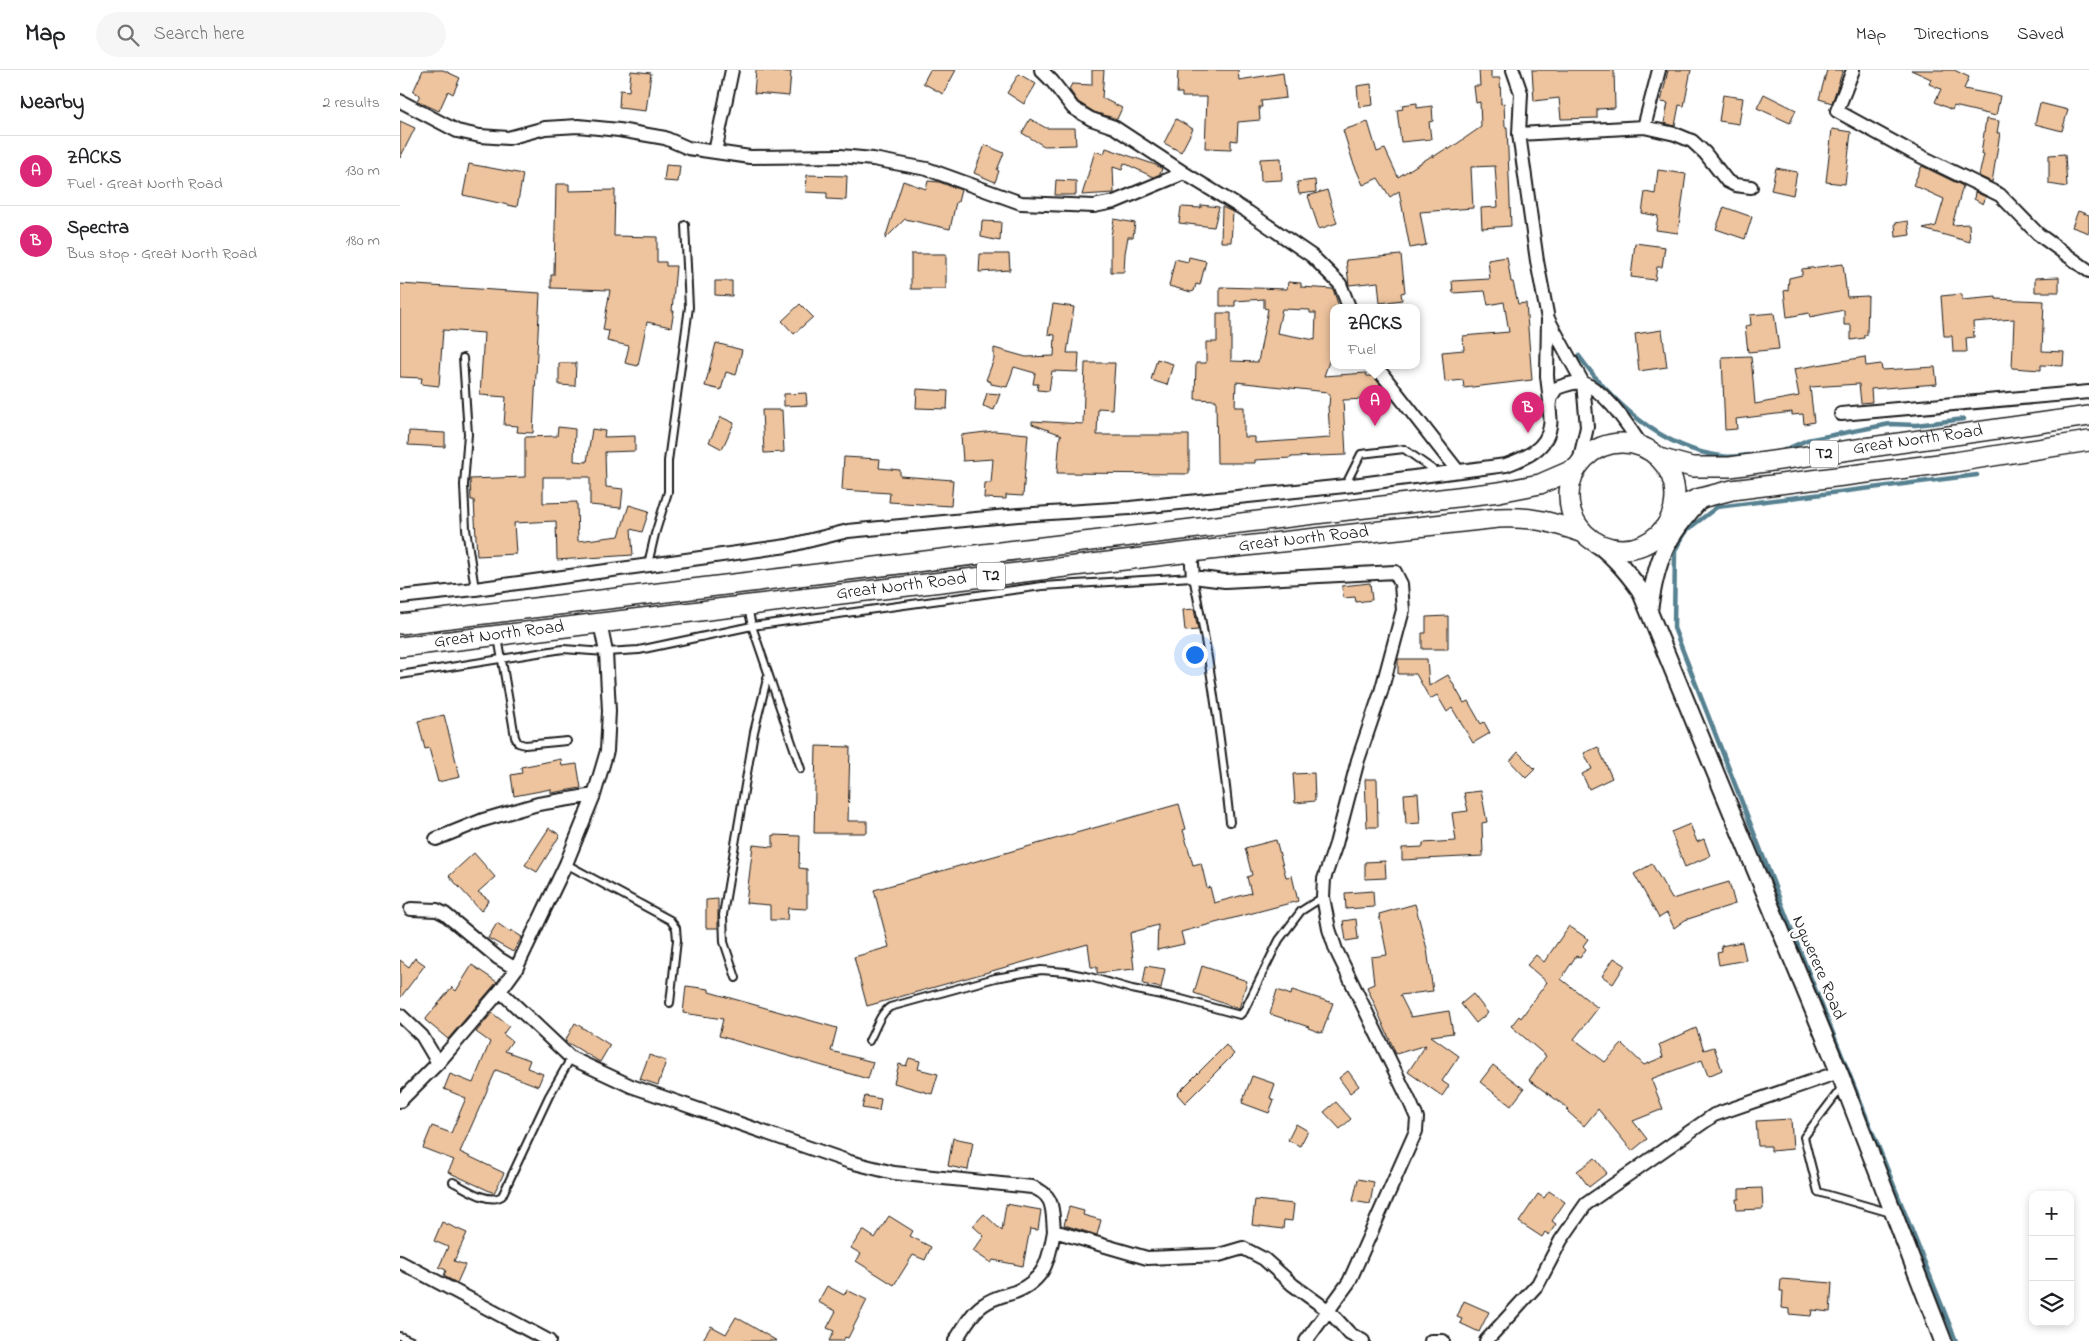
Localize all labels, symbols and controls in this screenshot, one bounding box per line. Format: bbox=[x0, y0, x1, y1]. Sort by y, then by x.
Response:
search box bbox=[96, 12, 446, 57]
text: Map bbox=[25, 17, 66, 52]
icon: search bbox=[114, 21, 142, 49]
text: Search here bbox=[154, 21, 245, 48]
text: Map bbox=[1856, 22, 1886, 48]
text: Directions bbox=[1914, 22, 1989, 48]
text: Saved bbox=[2017, 22, 2064, 48]
text: Nearby bbox=[20, 88, 84, 118]
text: 2 results bbox=[322, 91, 380, 115]
text: ZACKS bbox=[67, 145, 121, 172]
text: A bbox=[31, 159, 41, 183]
text: 130 m bbox=[345, 159, 380, 183]
text: Fuel · Great North Road bbox=[67, 172, 223, 196]
text: Spectra bbox=[67, 215, 129, 242]
text: B bbox=[31, 229, 41, 253]
text: 180 m bbox=[346, 229, 380, 253]
text: Bus stop · Great North Road bbox=[67, 242, 257, 266]
popup bbox=[1330, 304, 1420, 369]
text: ZACKS bbox=[1348, 311, 1402, 338]
text: Fuel bbox=[1348, 338, 1376, 362]
pin: A bbox=[1359, 385, 1391, 426]
pin: B bbox=[1512, 392, 1544, 433]
street label: Great North Road bbox=[1851, 418, 1984, 462]
road number: T2 bbox=[1810, 440, 1838, 468]
street label: Great North Road bbox=[1237, 519, 1370, 560]
road number: T2 bbox=[977, 562, 1005, 590]
street label: Great North Road bbox=[835, 566, 968, 607]
street label: Great North Road bbox=[433, 614, 566, 656]
your location bbox=[1182, 642, 1208, 668]
street label: Ngwerere Road bbox=[1783, 912, 1852, 1025]
map controls bbox=[2029, 1191, 2074, 1326]
button: + bbox=[2029, 1191, 2074, 1236]
button: − bbox=[2029, 1236, 2074, 1281]
button: layers bbox=[2029, 1281, 2074, 1326]

